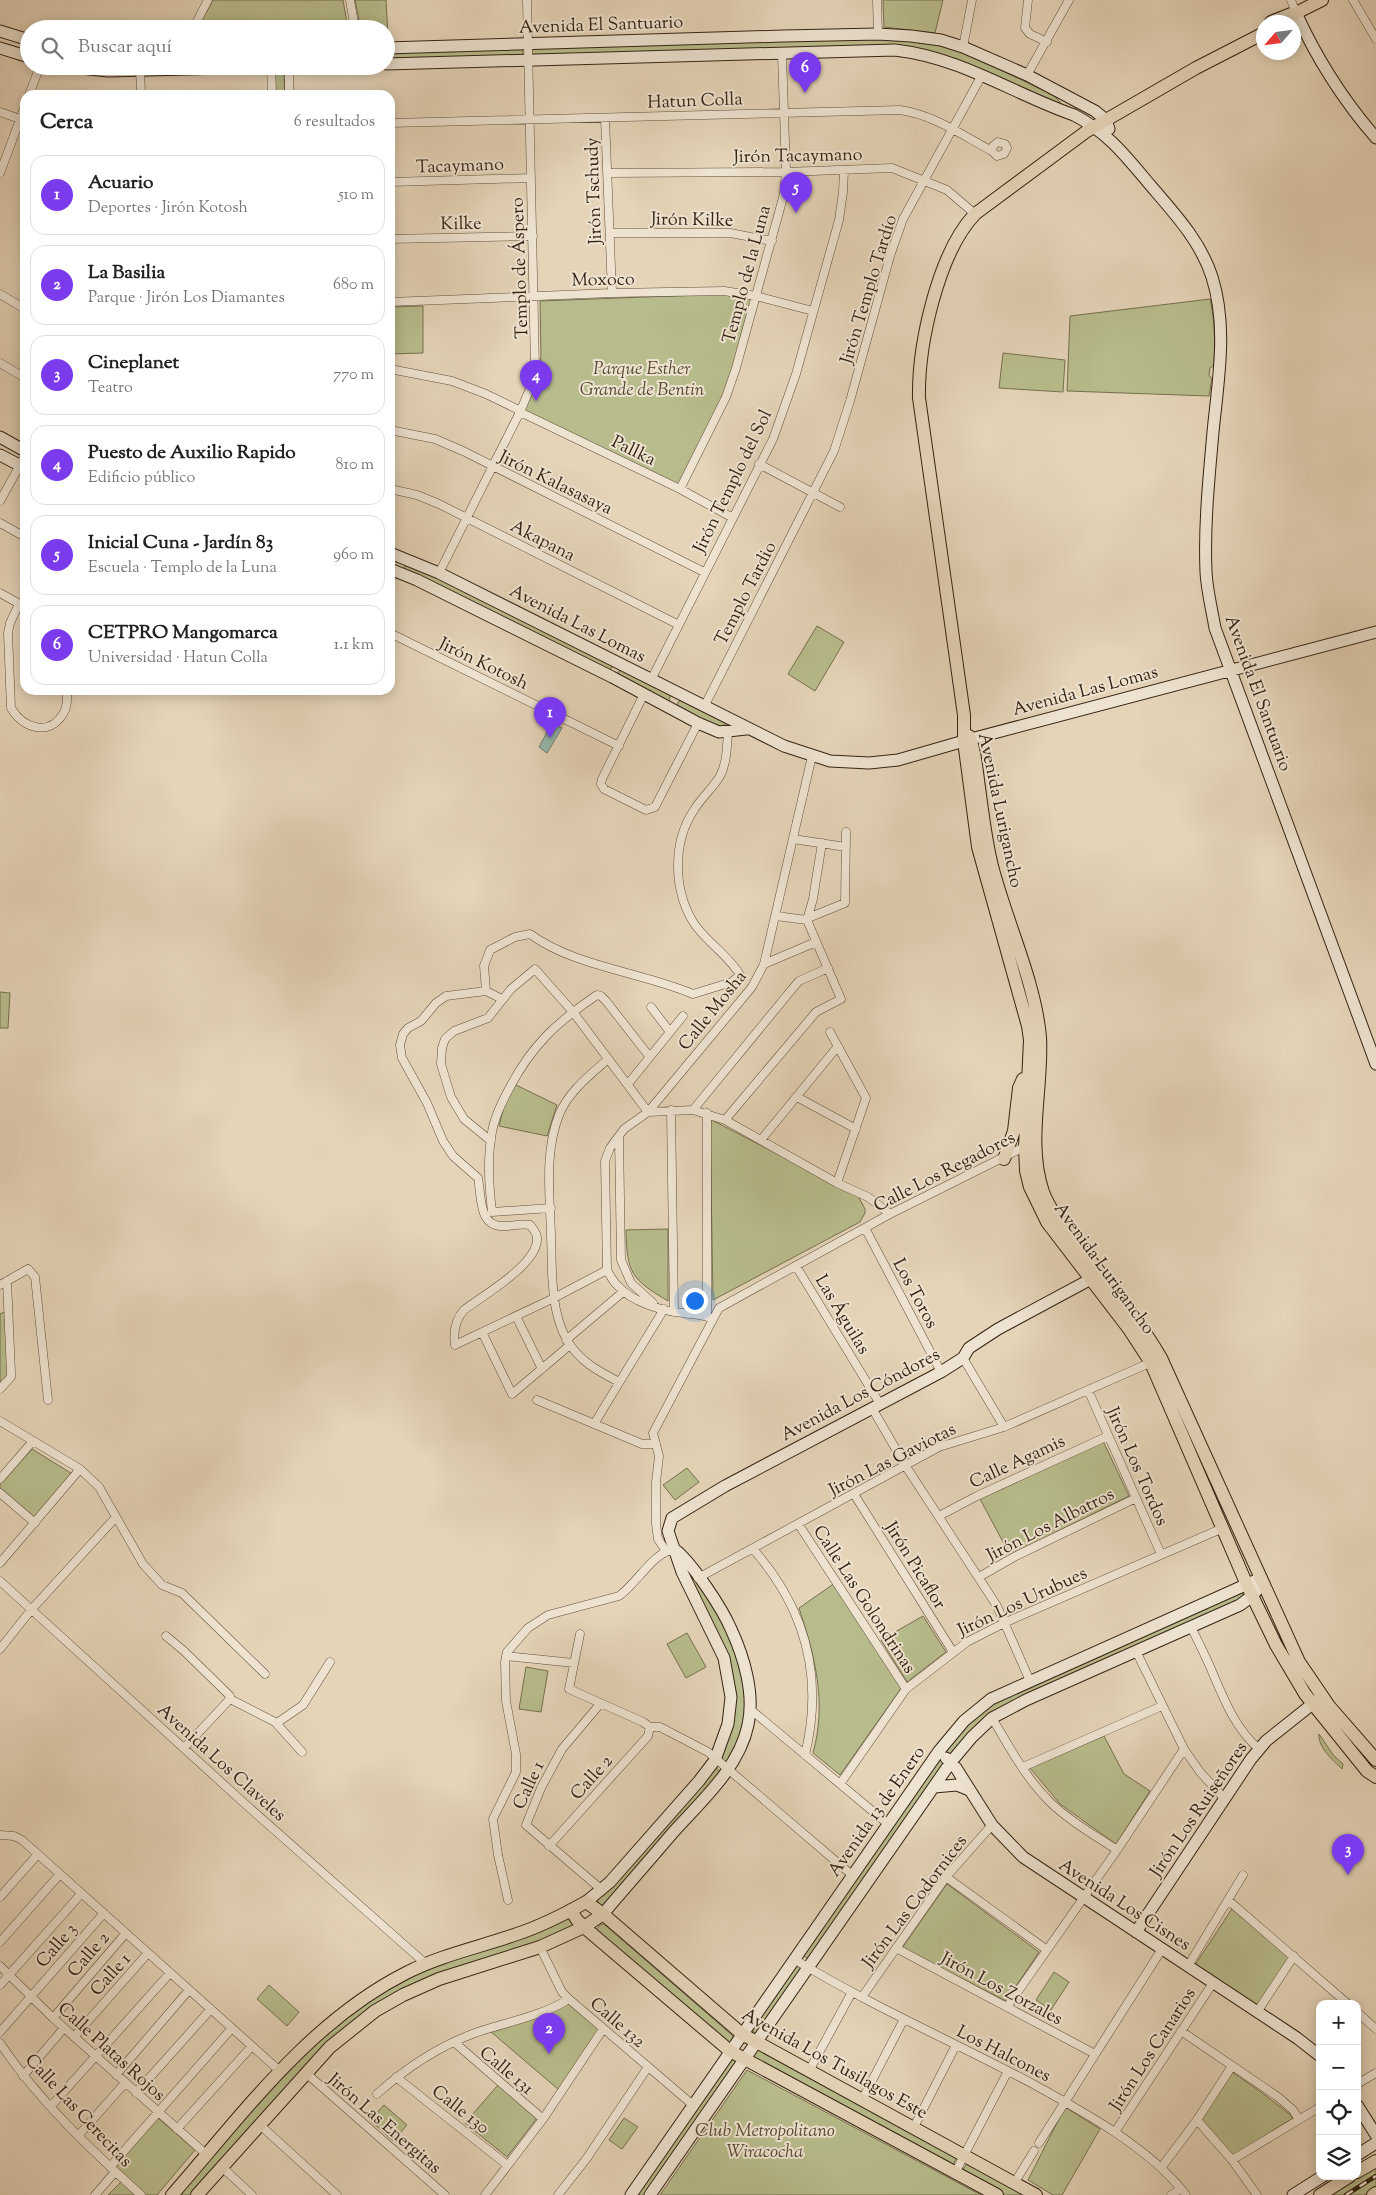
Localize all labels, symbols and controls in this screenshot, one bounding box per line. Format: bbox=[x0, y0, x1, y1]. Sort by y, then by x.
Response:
street label: Avenida El Santuario bbox=[519, 10, 684, 42]
north arrow bbox=[1256, 15, 1301, 60]
search box bbox=[20, 20, 395, 75]
icon: search bbox=[38, 34, 66, 62]
text: Buscar aquí bbox=[78, 34, 172, 61]
pin: 6 bbox=[789, 52, 821, 93]
street label: Hatun Colla bbox=[647, 87, 743, 117]
text: Cerca bbox=[40, 108, 93, 138]
text: 6 resultados bbox=[294, 111, 375, 134]
street label: Jirón Tschudy bbox=[580, 137, 610, 246]
street label: Jirón Tacaymano bbox=[732, 143, 863, 171]
street label: Tacaymano bbox=[416, 152, 505, 182]
text: Acuario bbox=[88, 170, 153, 197]
pin: 5 bbox=[780, 172, 812, 213]
text: 1 bbox=[54, 184, 60, 207]
text: 510 m bbox=[338, 184, 374, 207]
text: Deportes · Jirón Kotosh bbox=[88, 197, 248, 220]
street label: Templo de Áspero bbox=[506, 197, 536, 339]
street label: Templo de la Luna bbox=[717, 203, 779, 347]
street label: Jirón Kilke bbox=[649, 207, 733, 235]
street label: Kilke bbox=[440, 212, 482, 238]
street label: Jirón Templo Tardío bbox=[835, 212, 905, 368]
text: La Basilia bbox=[88, 260, 165, 287]
street label: Moxoco bbox=[571, 267, 635, 295]
text: 2 bbox=[53, 274, 61, 297]
text: 680 m bbox=[333, 274, 374, 297]
text: Parque · Jirón Los Diamantes bbox=[88, 287, 285, 310]
text: Cineplanet bbox=[88, 350, 179, 377]
park label: Parque Esther Grande de Bentin bbox=[580, 357, 705, 404]
pin: 4 bbox=[520, 360, 552, 401]
text: 3 bbox=[54, 364, 60, 387]
text: 770 m bbox=[333, 364, 374, 387]
text: Teatro bbox=[88, 377, 133, 400]
street label: Jirón Templo del Sol bbox=[687, 406, 780, 559]
street label: Pallka bbox=[607, 430, 660, 474]
text: Puesto de Auxilio Rapido bbox=[88, 440, 296, 467]
street label: Jirón Kalasasaya bbox=[493, 445, 616, 523]
text: 4 bbox=[53, 454, 61, 477]
text: 810 m bbox=[336, 454, 374, 477]
text: Edificio público bbox=[88, 467, 195, 490]
street label: Akapana bbox=[505, 514, 579, 569]
text: Inicial Cuna - Jardín 83 bbox=[88, 530, 273, 557]
street label: Templo Tardio bbox=[709, 537, 784, 650]
text: 5 bbox=[54, 544, 60, 567]
text: 960 m bbox=[333, 544, 374, 567]
text: Escuela · Templo de la Luna bbox=[88, 557, 277, 580]
street label: Avenida Las Lomas bbox=[504, 579, 650, 670]
street label: Avenida El Santuario bbox=[1217, 612, 1297, 775]
text: CETPRO Mangomarca bbox=[88, 620, 278, 647]
street label: Jirón Kotosh bbox=[433, 631, 533, 698]
text: 6 bbox=[53, 634, 61, 657]
text: 1.1 km bbox=[334, 634, 374, 657]
text: Universidad · Hatun Colla bbox=[88, 647, 268, 670]
street label: Avenida Las Lomas bbox=[1010, 660, 1161, 724]
pin: 1 bbox=[534, 697, 566, 738]
street label: Avenida Lurigancho bbox=[970, 731, 1028, 890]
street label: Calle Mosha bbox=[673, 966, 754, 1057]
street label: Calle Los Regadores bbox=[870, 1126, 1020, 1220]
street label: Avenida Lurigancho bbox=[1047, 1198, 1160, 1341]
street label: Los Toros bbox=[885, 1254, 944, 1334]
street label: Las Águilas bbox=[807, 1270, 875, 1360]
your location bbox=[682, 1288, 708, 1314]
street label: Avenida Los Cóndores bbox=[777, 1343, 945, 1449]
street label: Jirón Los Tordos bbox=[1098, 1402, 1174, 1530]
street label: Jirón Las Gaviotas bbox=[824, 1417, 961, 1505]
street label: Calle Agamis bbox=[966, 1429, 1070, 1496]
street label: Jirón Los Albatros bbox=[982, 1482, 1119, 1570]
street label: Jirón Picaflor bbox=[877, 1516, 952, 1615]
street label: Calle Las Golondrinas bbox=[806, 1521, 921, 1679]
street label: Jirón Los Urubues bbox=[953, 1561, 1092, 1645]
street label: Avenida Los Claveles bbox=[150, 1698, 291, 1829]
street label: Jirón Los Ruiseñores bbox=[1144, 1737, 1255, 1884]
street label: Avenida 13 de Enero bbox=[823, 1741, 933, 1883]
street label: Calle 2 bbox=[565, 1749, 620, 1807]
street label: Calle 1 bbox=[507, 1757, 552, 1814]
street label: Jirón Las Codornices bbox=[856, 1830, 974, 1975]
pin: 3 bbox=[1332, 1834, 1364, 1875]
street label: Avenida Los Cisnes bbox=[1053, 1853, 1195, 1958]
street label: Calle 3 bbox=[31, 1918, 84, 1974]
street label: Calle 2 bbox=[62, 1926, 117, 1984]
street label: Jirón Los Zorzales bbox=[934, 1946, 1067, 2033]
street label: Calle 1 bbox=[85, 1948, 138, 2003]
street label: Jirón Los Canarios bbox=[1103, 1983, 1203, 2118]
street label: Calle 132 bbox=[583, 1992, 651, 2055]
street label: Calle Platas Rojos bbox=[51, 1997, 170, 2108]
map controls bbox=[1316, 2000, 1361, 2180]
button: + bbox=[1316, 2000, 1361, 2045]
street label: Avenida Los Tusilagos Este bbox=[736, 2003, 932, 2127]
pin: 2 bbox=[533, 2013, 565, 2054]
street label: Los Halcones bbox=[951, 2020, 1055, 2090]
street label: Calle 131 bbox=[473, 2041, 539, 2102]
button: − bbox=[1316, 2045, 1361, 2090]
street label: Calle Las Cerecitas bbox=[18, 2049, 137, 2174]
street label: Jirón Las Energitas bbox=[320, 2067, 446, 2181]
street label: Calle 130 bbox=[425, 2080, 494, 2142]
button: locate bbox=[1316, 2090, 1361, 2135]
park label: Club Metropolitano Wiracocha bbox=[695, 2119, 835, 2166]
button: layers bbox=[1316, 2135, 1361, 2180]

